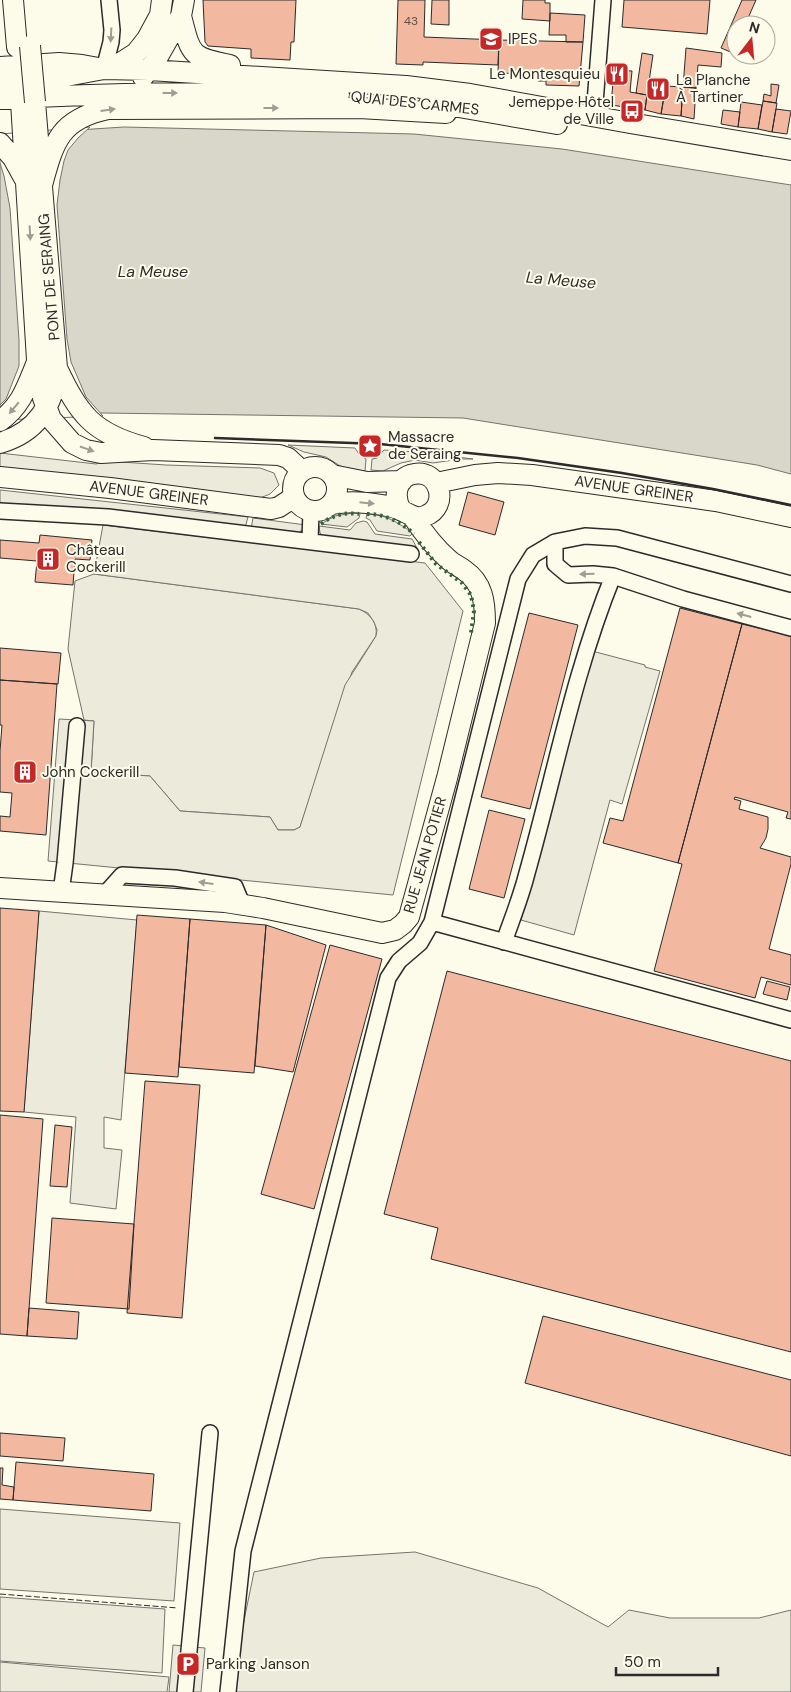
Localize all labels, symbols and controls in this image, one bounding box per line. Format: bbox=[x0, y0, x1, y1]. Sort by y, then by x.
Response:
house number: 43 bbox=[404, 13, 418, 29]
north arrow bbox=[726, 15, 776, 65]
text: N bbox=[747, 17, 762, 38]
school or university icon: IPES bbox=[478, 26, 504, 52]
one-way arrow bbox=[107, 27, 115, 43]
place label: IPES bbox=[508, 29, 538, 49]
restaurant icon: Le Montesquieu bbox=[604, 61, 630, 87]
place label: Le Montesquieu bbox=[489, 64, 600, 84]
place label: La Planche À Tartiner bbox=[676, 70, 751, 107]
restaurant icon: La Planche À Tartiner bbox=[645, 76, 671, 102]
street label: QUAI DES CARMES bbox=[350, 86, 481, 120]
one-way arrow bbox=[162, 89, 178, 97]
place label: Jemeppe Hôtel de Ville bbox=[508, 92, 614, 129]
bus stop icon: Jemeppe Hôtel de Ville bbox=[619, 98, 645, 124]
one-way arrow bbox=[263, 104, 279, 112]
one-way arrow bbox=[101, 106, 117, 114]
street label: PONT DE SERAING bbox=[33, 213, 65, 341]
one-way arrow bbox=[27, 226, 35, 242]
water label: La Meuse bbox=[118, 261, 188, 282]
water label: La Meuse bbox=[525, 266, 597, 294]
one-way arrow bbox=[8, 402, 20, 414]
place label: Massacre de Seraing bbox=[388, 427, 461, 464]
place icon: Massacre de Seraing bbox=[357, 433, 383, 459]
one-way arrow bbox=[80, 445, 95, 453]
street label: AVENUE GREINER bbox=[573, 471, 695, 507]
street label: AVENUE GREINER bbox=[88, 476, 210, 510]
one-way arrow bbox=[359, 499, 375, 507]
place label: Château Cockerill bbox=[66, 540, 126, 577]
building icon: Château Cockerill bbox=[35, 546, 61, 572]
one-way arrow bbox=[579, 571, 595, 579]
one-way arrow bbox=[736, 611, 751, 619]
building icon: John Cockerill bbox=[12, 759, 38, 785]
place label: John Cockerill bbox=[42, 762, 139, 782]
street label: RUE JEAN POTIER bbox=[399, 794, 451, 916]
one-way arrow bbox=[197, 878, 213, 886]
scale bar bbox=[616, 1644, 718, 1676]
parking icon: Parking Janson bbox=[175, 1651, 201, 1677]
text: 50 m bbox=[624, 1652, 661, 1672]
place label: Parking Janson bbox=[206, 1654, 310, 1674]

